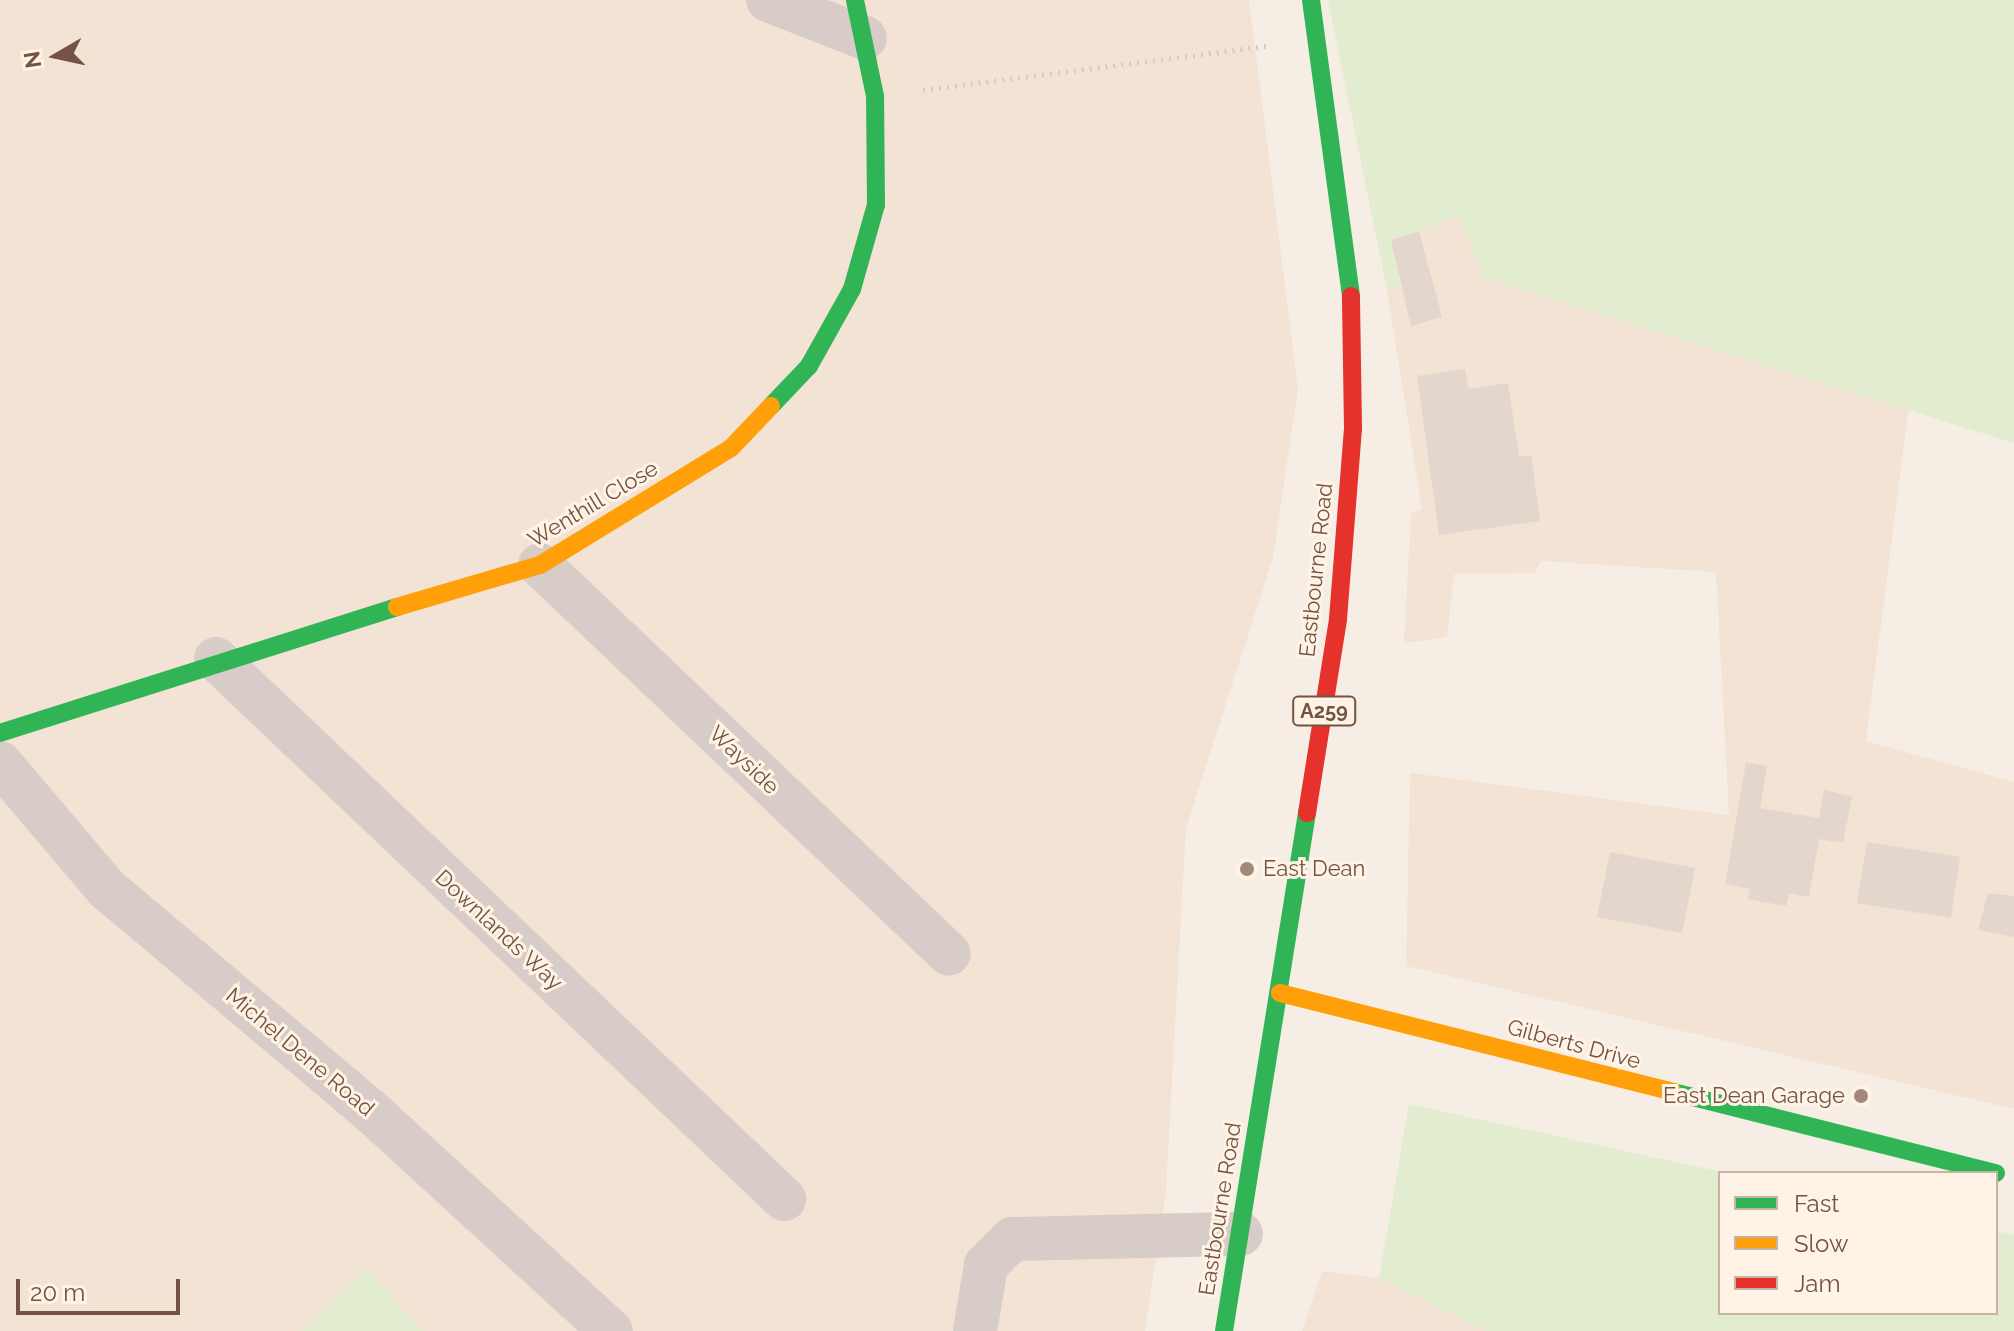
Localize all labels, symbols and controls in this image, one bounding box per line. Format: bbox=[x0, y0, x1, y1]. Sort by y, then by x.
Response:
north arrow bbox=[16, 16, 96, 96]
text: N bbox=[18, 49, 46, 70]
street label: Wenthill Close bbox=[523, 455, 663, 553]
street label: Eastbourne Road bbox=[1294, 482, 1338, 658]
road number: A259 bbox=[1292, 695, 1356, 727]
street label: Wayside bbox=[703, 720, 785, 800]
place label: East Dean bbox=[1263, 856, 1365, 882]
marker: East Dean bbox=[1238, 860, 1256, 878]
street label: Downlands Way bbox=[430, 864, 568, 996]
street label: Michel Dene Road bbox=[220, 982, 380, 1122]
street label: Gilberts Drive bbox=[1504, 1014, 1644, 1074]
place label: East Dean Garage bbox=[1663, 1083, 1845, 1109]
marker: East Dean Garage bbox=[1852, 1087, 1870, 1105]
street label: Eastbourne Road bbox=[1193, 1121, 1247, 1297]
legend bbox=[1718, 1171, 1998, 1315]
text: Fast bbox=[1794, 1189, 1839, 1218]
text: Slow bbox=[1794, 1229, 1848, 1258]
scale bar bbox=[20, 1263, 184, 1313]
text: Jam bbox=[1794, 1269, 1840, 1298]
text: 20 m bbox=[30, 1278, 85, 1307]

